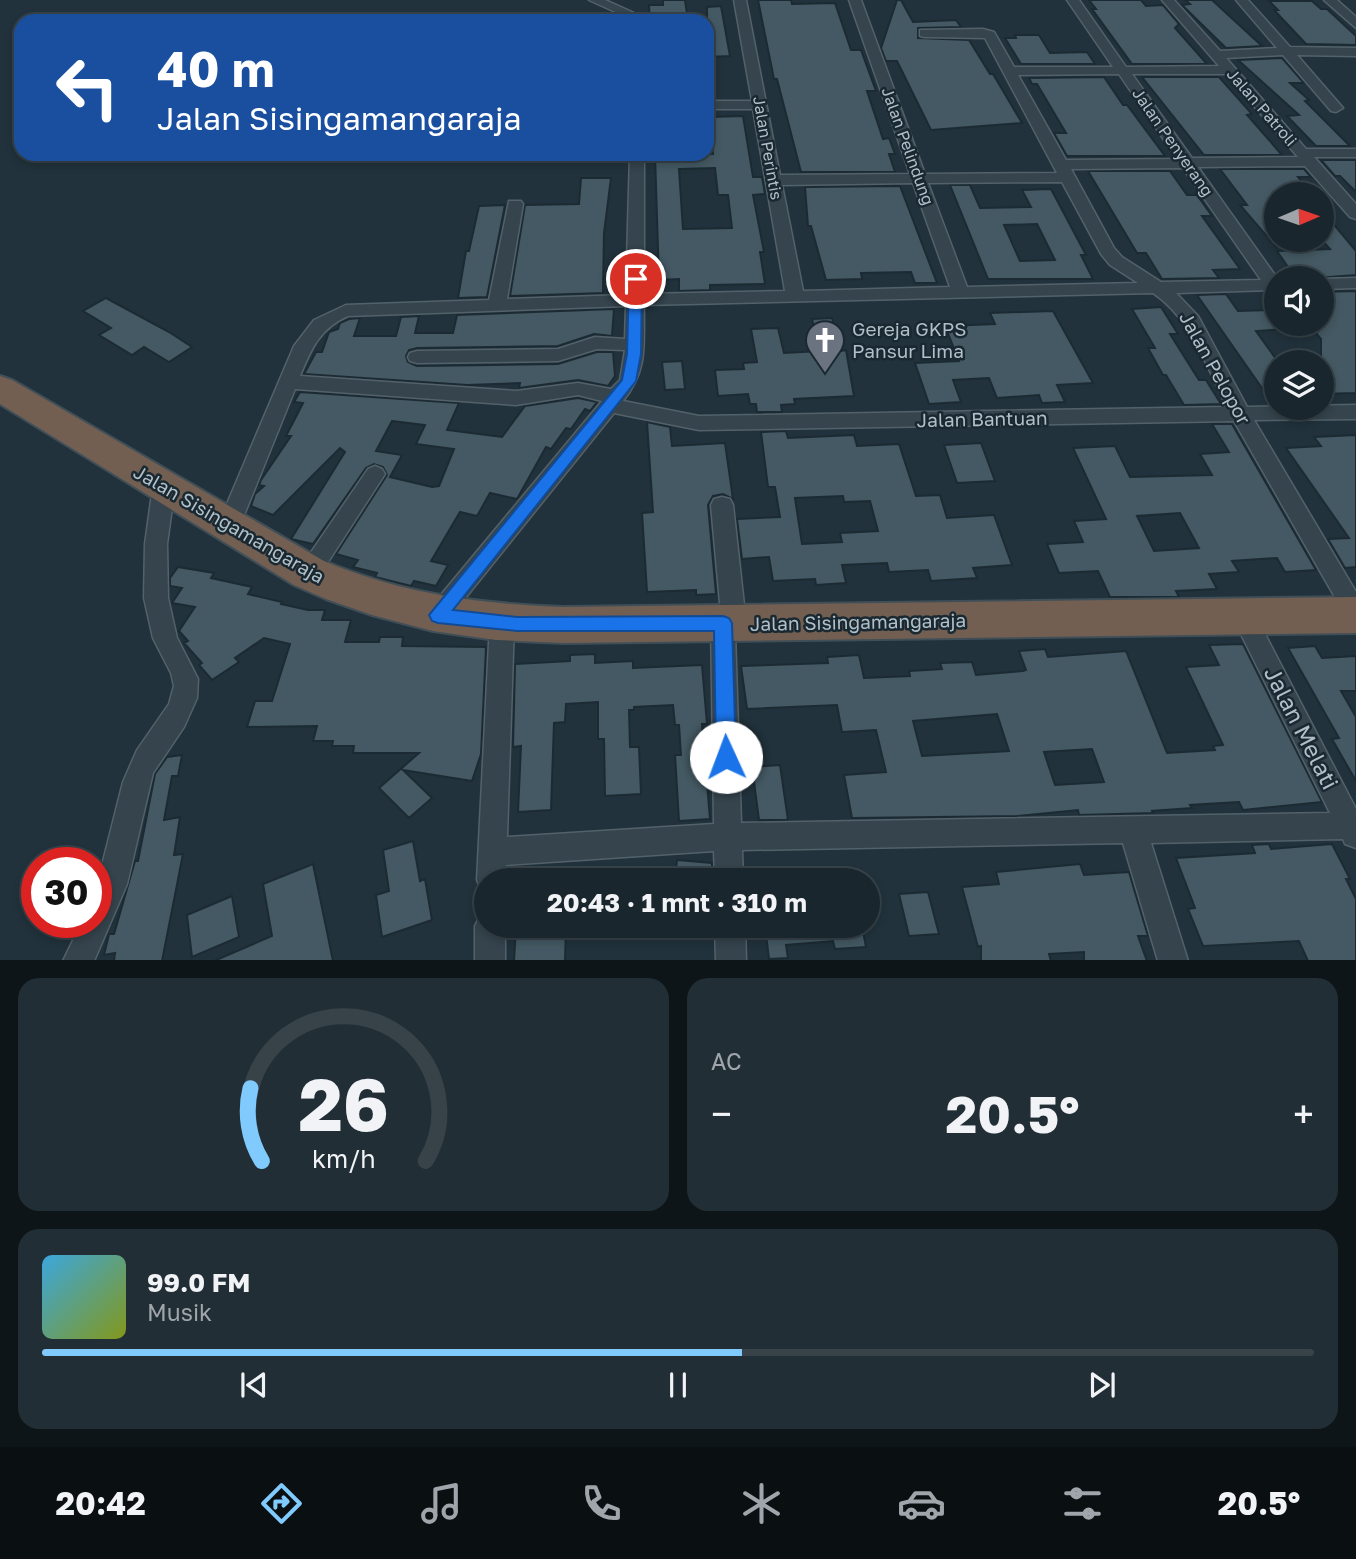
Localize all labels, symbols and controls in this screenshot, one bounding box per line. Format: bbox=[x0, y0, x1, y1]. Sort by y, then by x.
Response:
text: 40 m bbox=[157, 39, 275, 98]
icon: left bbox=[42, 42, 133, 133]
street label: Jalan Patroli bbox=[1223, 64, 1301, 150]
street label: Jalan Pelindung bbox=[877, 84, 939, 208]
street label: Jalan Penyerang bbox=[1128, 84, 1218, 200]
street label: Jalan Perintis bbox=[749, 95, 787, 201]
text: Jalan Sisingamangaraja bbox=[157, 99, 522, 137]
north arrow bbox=[1264, 182, 1334, 252]
map controls bbox=[1264, 182, 1334, 420]
pin bbox=[606, 249, 666, 309]
icon: arrive bbox=[617, 260, 655, 298]
button: sound bbox=[1264, 266, 1334, 336]
street label: Jalan Pelopor bbox=[1175, 307, 1256, 429]
place label: Gereja GKPS Pansur Lima bbox=[852, 317, 966, 362]
church icon: Gereja GKPS Pansur Lima bbox=[804, 319, 846, 374]
button: layers bbox=[1264, 350, 1334, 420]
street label: Jalan Bantuan bbox=[916, 406, 1048, 431]
street label: Jalan Sisingamangaraja bbox=[130, 459, 329, 588]
street label: Jalan Sisingamangaraja bbox=[750, 608, 966, 635]
street label: Jalan Melati bbox=[1259, 661, 1345, 794]
position arrow bbox=[689, 720, 763, 794]
speed limit sign: 30 bbox=[21, 847, 112, 938]
text: 20:43 · 1 mnt · 310 m bbox=[547, 887, 807, 918]
text: AC bbox=[711, 1047, 742, 1075]
text: 26 bbox=[298, 1060, 389, 1147]
text: 20.5° bbox=[945, 1082, 1080, 1144]
text: − bbox=[711, 1091, 732, 1136]
text: + bbox=[1293, 1091, 1314, 1136]
text: km/h bbox=[312, 1142, 375, 1173]
text: 99.0 FM bbox=[147, 1267, 250, 1298]
text: Musik bbox=[147, 1298, 212, 1326]
icon: previous bbox=[235, 1366, 273, 1404]
icon: pause bbox=[659, 1366, 697, 1404]
icon: next bbox=[1083, 1366, 1121, 1404]
icon: directions bbox=[257, 1479, 306, 1528]
icon: music bbox=[417, 1479, 466, 1528]
icon: phone bbox=[577, 1479, 626, 1528]
icon: climate bbox=[737, 1479, 786, 1528]
icon: car bbox=[897, 1479, 946, 1528]
icon: filters bbox=[1058, 1479, 1107, 1528]
text: 20:42 bbox=[56, 1484, 146, 1522]
text: 20.5° bbox=[1218, 1484, 1300, 1522]

